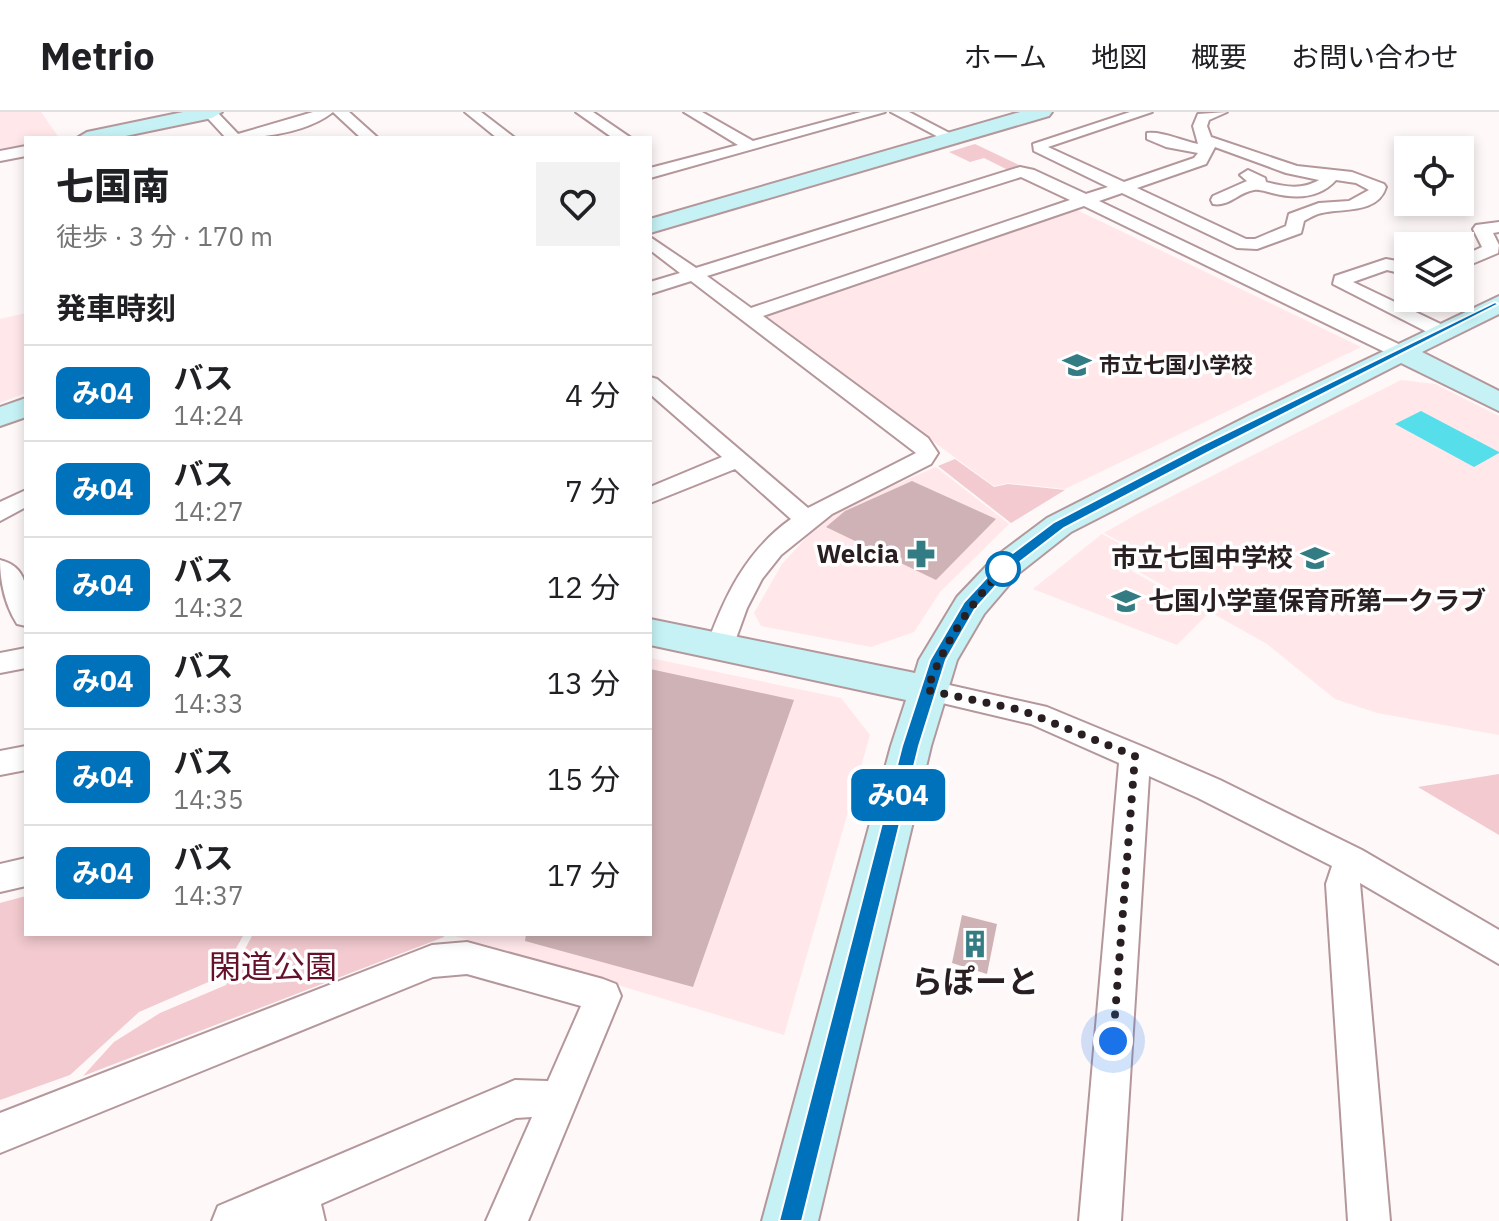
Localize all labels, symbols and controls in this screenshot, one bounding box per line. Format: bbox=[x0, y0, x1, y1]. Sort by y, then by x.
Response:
text: Metrio bbox=[40, 31, 155, 80]
text: ホーム bbox=[964, 38, 1047, 75]
text: 地図 bbox=[1091, 38, 1147, 75]
text: 概要 bbox=[1191, 38, 1247, 75]
text: お問い合わせ bbox=[1291, 38, 1459, 75]
map controls bbox=[1394, 136, 1474, 312]
button: locate bbox=[1394, 136, 1474, 216]
text: 七国南 bbox=[56, 161, 170, 210]
button: heart bbox=[536, 162, 620, 246]
text: 徒歩 · 3 分 · 170 m bbox=[56, 219, 273, 253]
button: layers bbox=[1394, 232, 1474, 312]
text: 発車時刻 bbox=[56, 288, 176, 327]
school or university icon: 市立七国小学校 bbox=[1062, 350, 1092, 380]
place label: 市立七国小学校 bbox=[1099, 350, 1253, 379]
text: バス bbox=[174, 358, 234, 397]
text: み04 bbox=[72, 374, 134, 411]
text: 4 分 bbox=[565, 375, 620, 414]
text: 14:24 bbox=[174, 398, 244, 432]
text: バス bbox=[174, 454, 234, 493]
text: み04 bbox=[72, 470, 134, 507]
text: 7 分 bbox=[565, 471, 620, 510]
text: 14:27 bbox=[174, 494, 244, 528]
place label: Welcia bbox=[816, 536, 899, 570]
pharmacy icon: Welcia bbox=[906, 539, 936, 569]
place label: 市立七国中学校 bbox=[1111, 540, 1293, 574]
school or university icon: 市立七国中学校 bbox=[1300, 543, 1330, 573]
text: バス bbox=[174, 550, 234, 589]
unlabelled marker bbox=[986, 552, 1020, 586]
text: み04 bbox=[72, 566, 134, 603]
text: 12 分 bbox=[547, 567, 620, 606]
place label: 七国小学童保育所第一クラブ bbox=[1148, 583, 1486, 617]
school or university icon: 七国小学童保育所第一クラブ bbox=[1111, 586, 1141, 616]
text: 14:32 bbox=[174, 590, 244, 624]
text: バス bbox=[174, 646, 234, 685]
text: み04 bbox=[72, 662, 134, 699]
text: 13 分 bbox=[547, 663, 620, 702]
text: 14:33 bbox=[174, 686, 244, 720]
text: バス bbox=[174, 742, 234, 781]
text: み04 bbox=[72, 758, 134, 795]
text: 15 分 bbox=[547, 759, 620, 798]
line badge: み04 bbox=[852, 769, 944, 821]
text: み04 bbox=[867, 776, 929, 813]
text: 14:35 bbox=[174, 782, 244, 816]
text: バス bbox=[174, 838, 234, 877]
text: み04 bbox=[72, 854, 134, 891]
text: 17 分 bbox=[547, 855, 620, 894]
text: 14:37 bbox=[174, 878, 244, 912]
building icon: らぽーと bbox=[960, 929, 990, 959]
park label: 閑道公園 bbox=[209, 945, 337, 987]
place label: らぽーと bbox=[911, 960, 1039, 1002]
your location bbox=[1093, 1021, 1133, 1061]

